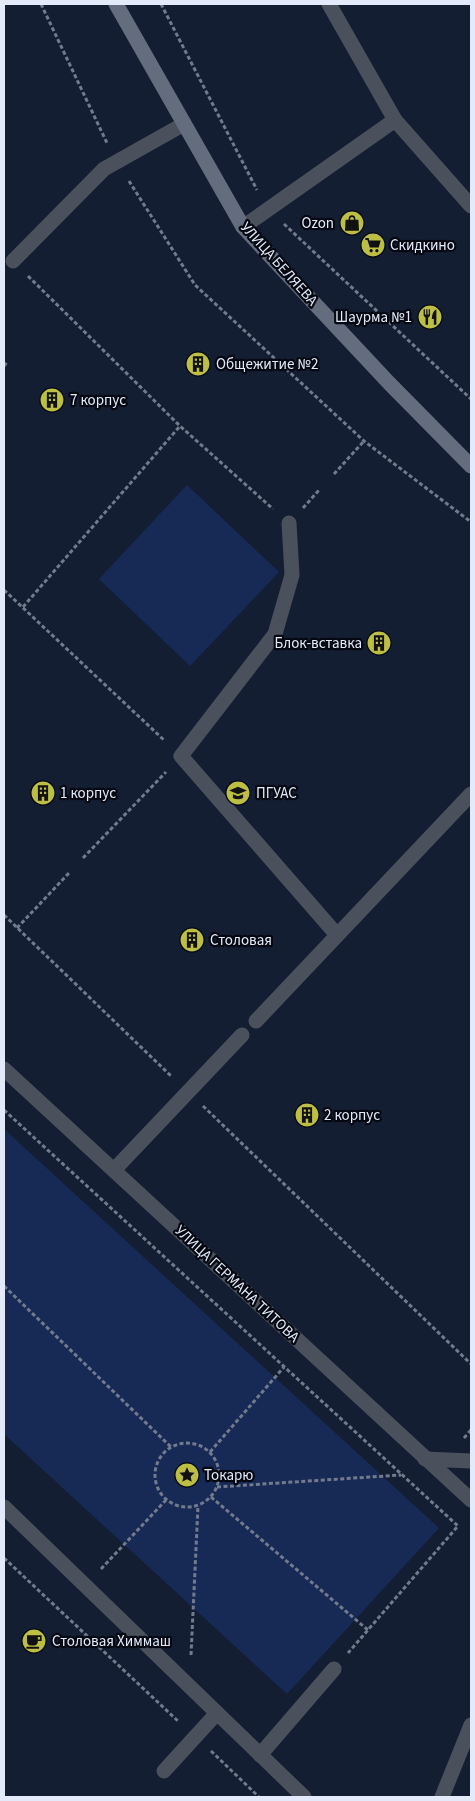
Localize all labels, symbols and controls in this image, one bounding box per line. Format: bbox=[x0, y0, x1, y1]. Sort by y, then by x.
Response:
shop icon: Ozon bbox=[339, 210, 365, 236]
place label: Ozon bbox=[302, 213, 334, 234]
street label: УЛИЦА БЕЛЯЕВА bbox=[236, 217, 323, 311]
supermarket icon: Скидкино bbox=[360, 232, 386, 258]
place label: Скидкино bbox=[390, 235, 455, 256]
restaurant icon: Шаурма №1 bbox=[417, 304, 443, 330]
place label: Шаурма №1 bbox=[335, 307, 412, 328]
building icon: Общежитие №2 bbox=[185, 351, 211, 377]
place label: Общежитие №2 bbox=[216, 354, 318, 375]
building icon: 7 корпус bbox=[39, 387, 65, 413]
place label: 7 корпус bbox=[70, 390, 126, 411]
building icon: Блок-вставка bbox=[366, 630, 392, 656]
place label: Блок-вставка bbox=[275, 633, 362, 654]
building icon: 1 корпус bbox=[30, 780, 56, 806]
school or university icon: ПГУАС bbox=[225, 780, 251, 806]
place label: 1 корпус bbox=[60, 783, 116, 804]
place label: ПГУАС bbox=[256, 783, 297, 804]
building icon: Столовая bbox=[179, 927, 205, 953]
place label: Столовая bbox=[210, 930, 272, 951]
building icon: 2 корпус bbox=[294, 1102, 320, 1128]
place label: 2 корпус bbox=[324, 1105, 380, 1126]
street label: УЛИЦА ГЕРМАНА ТИТОВА bbox=[170, 1221, 304, 1348]
place icon: Токарю bbox=[174, 1462, 200, 1488]
place label: Токарю bbox=[204, 1465, 253, 1486]
cafe icon: Столовая Химмаш bbox=[21, 1628, 47, 1654]
place label: Столовая Химмаш bbox=[52, 1631, 171, 1652]

